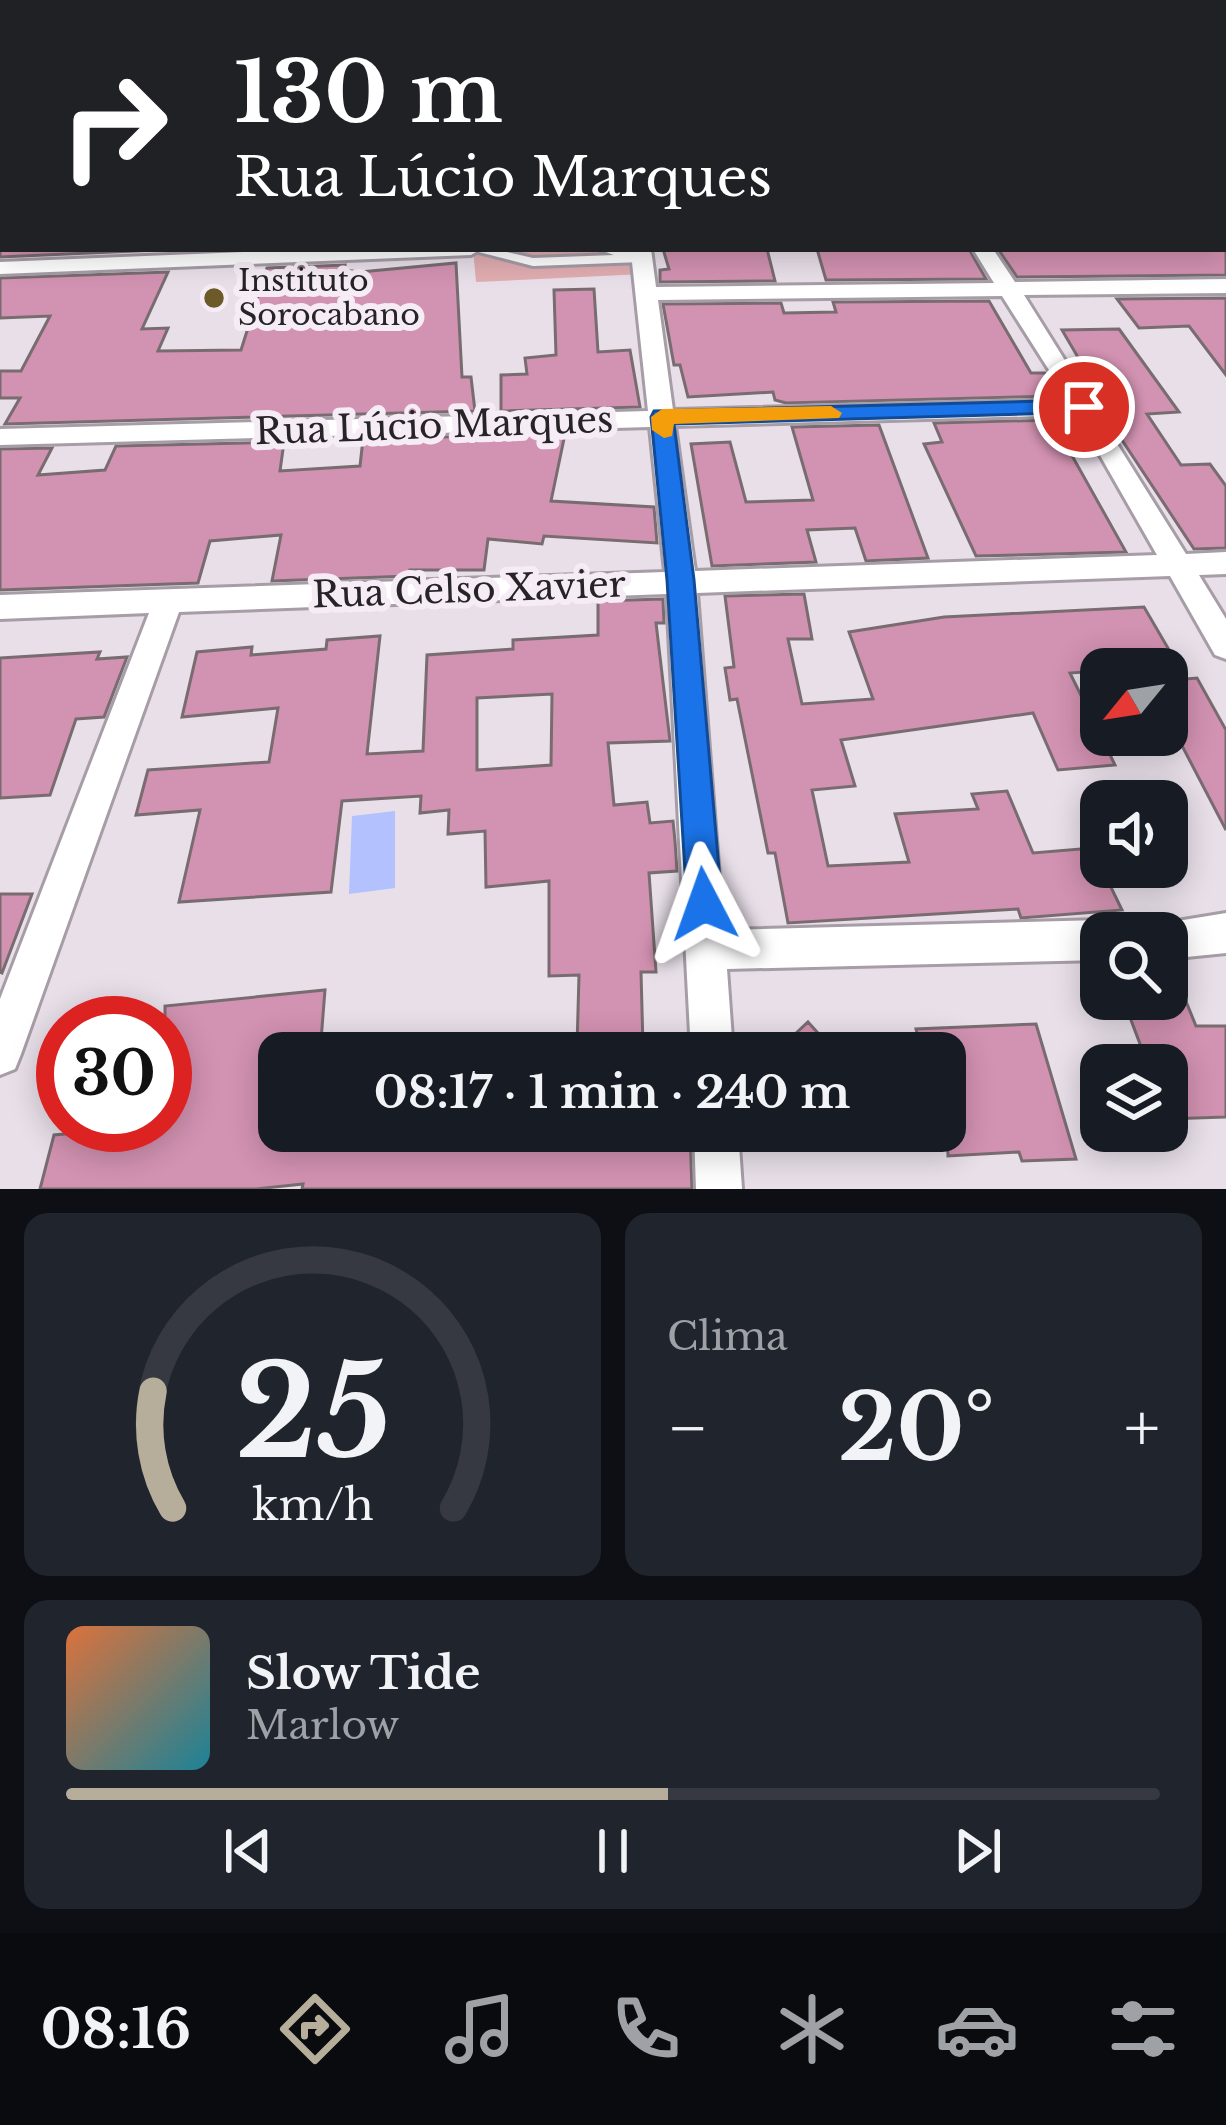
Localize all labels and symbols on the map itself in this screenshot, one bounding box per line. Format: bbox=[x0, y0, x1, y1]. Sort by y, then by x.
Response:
place label: Instituto Sorocabano bbox=[238, 262, 420, 333]
marker: Instituto Sorocabano bbox=[201, 285, 227, 311]
pin bbox=[1033, 356, 1135, 458]
street label: Rua Lúcio Marques bbox=[254, 397, 614, 454]
street label: Rua Celso Xavier bbox=[311, 562, 627, 617]
north arrow bbox=[1080, 648, 1188, 756]
position arrow bbox=[641, 841, 767, 967]
speed limit sign: 30 bbox=[36, 996, 192, 1152]

